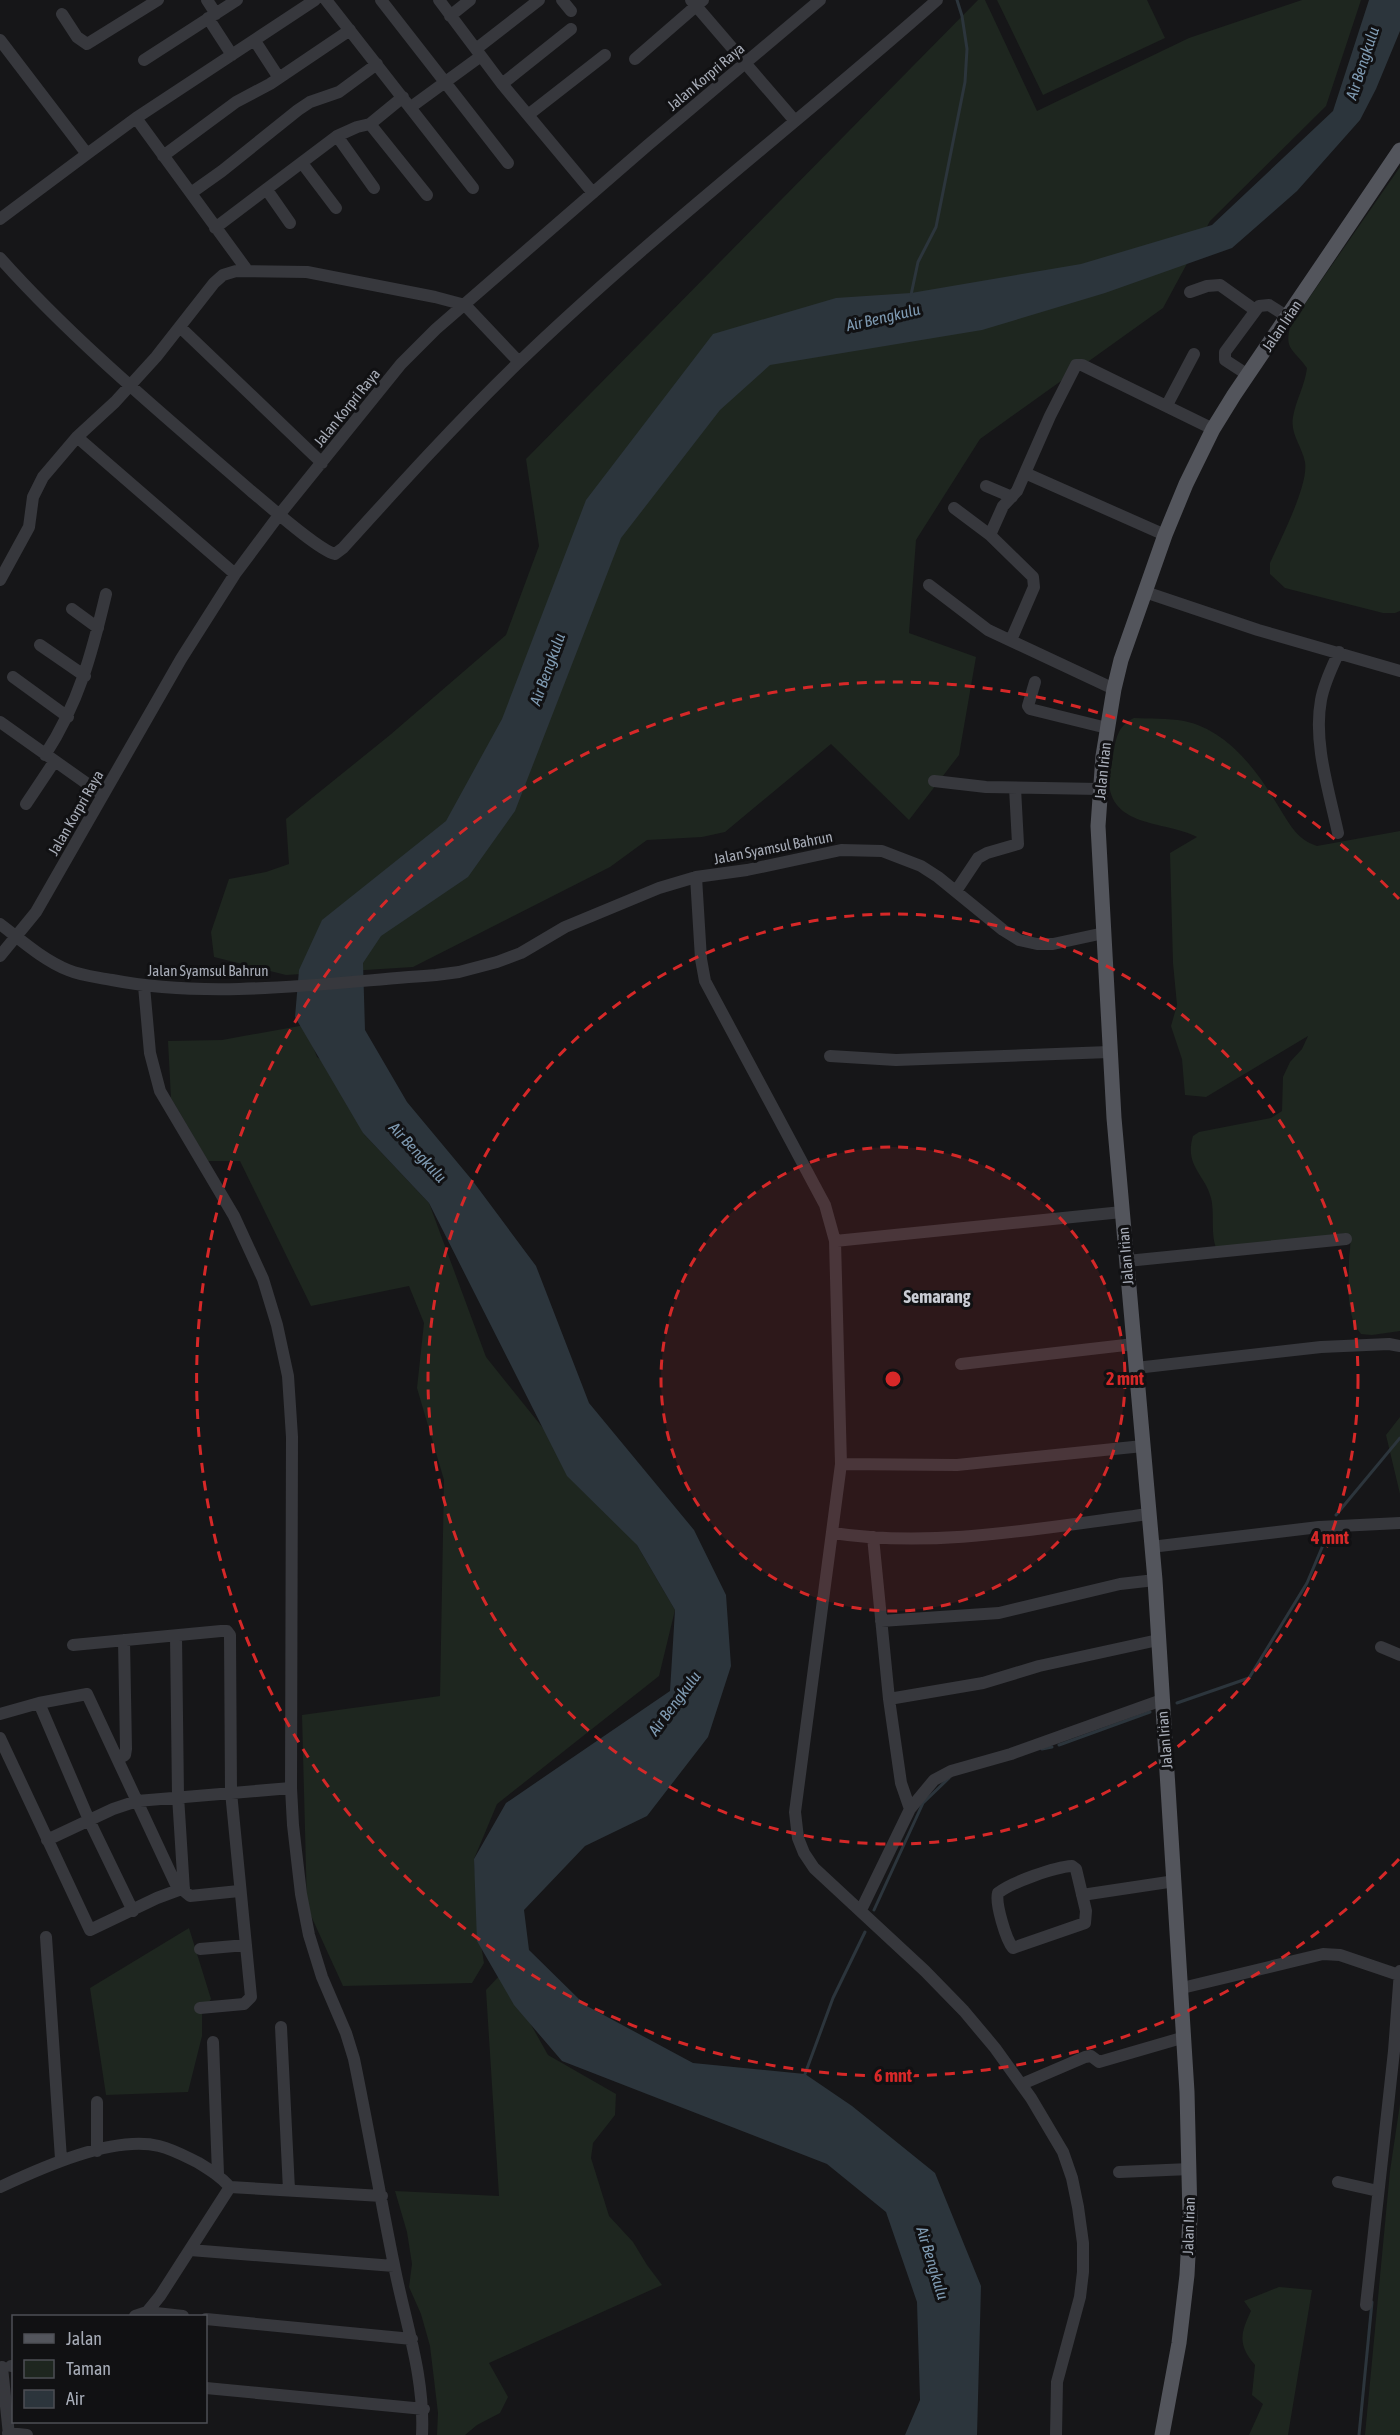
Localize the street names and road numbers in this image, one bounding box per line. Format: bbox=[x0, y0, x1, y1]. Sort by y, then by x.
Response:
street label: Jalan Korpri Raya bbox=[664, 40, 748, 114]
street label: Jalan Irian bbox=[1258, 297, 1305, 355]
street label: Jalan Korpri Raya bbox=[310, 365, 383, 450]
street label: Jalan Irian bbox=[1091, 741, 1114, 801]
street label: Jalan Korpri Raya bbox=[44, 767, 107, 858]
street label: Jalan Syamsul Bahrun bbox=[712, 828, 834, 867]
street label: Jalan Syamsul Bahrun bbox=[148, 962, 268, 979]
street label: Jalan Irian bbox=[1115, 1226, 1136, 1286]
street label: Jalan Irian bbox=[1154, 1710, 1175, 1770]
street label: Jalan Irian bbox=[1179, 2197, 1198, 2255]

